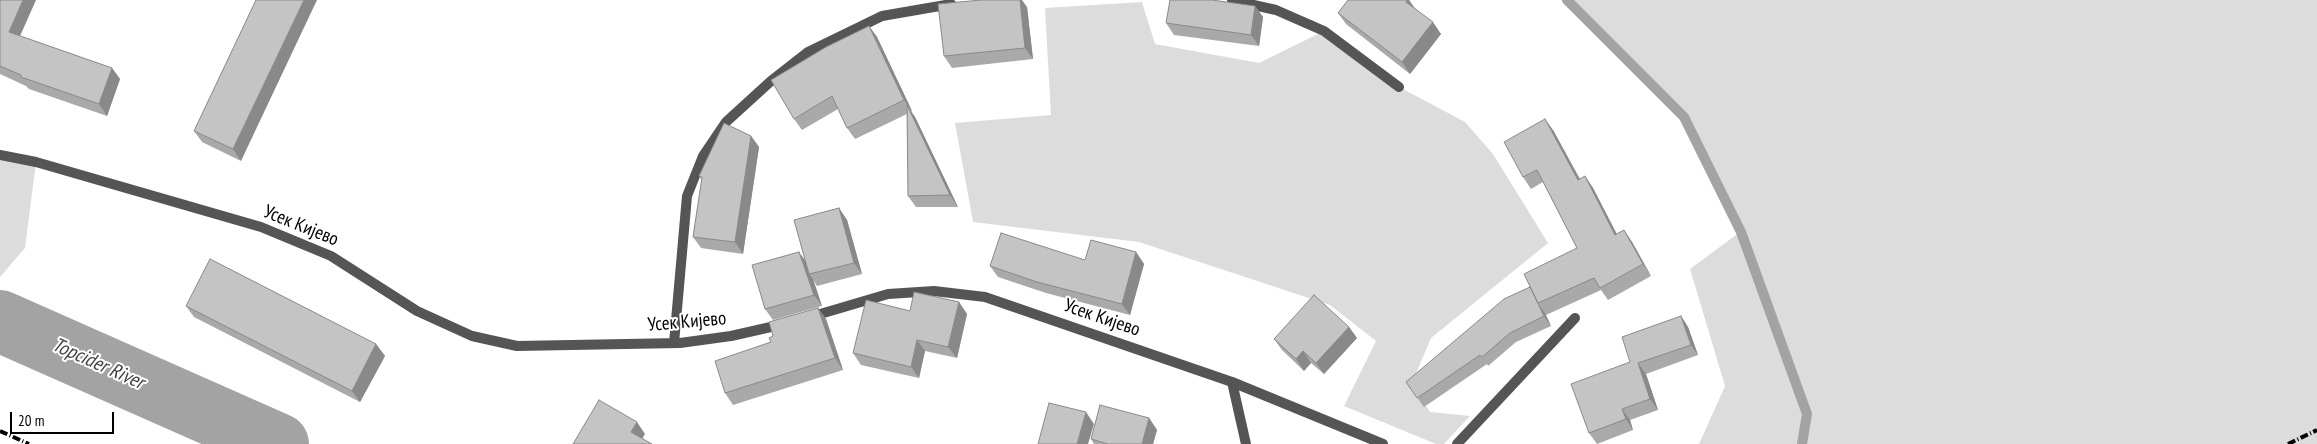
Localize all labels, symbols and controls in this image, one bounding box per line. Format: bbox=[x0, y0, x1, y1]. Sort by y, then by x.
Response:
street label: Усек Кијево bbox=[260, 201, 342, 251]
street label: Усек Кијево bbox=[1061, 294, 1143, 342]
street label: Усек Кијево bbox=[647, 307, 727, 337]
water label: Topcider River bbox=[48, 333, 148, 395]
scale bar bbox=[12, 402, 116, 434]
text: 20 m bbox=[18, 411, 44, 430]

